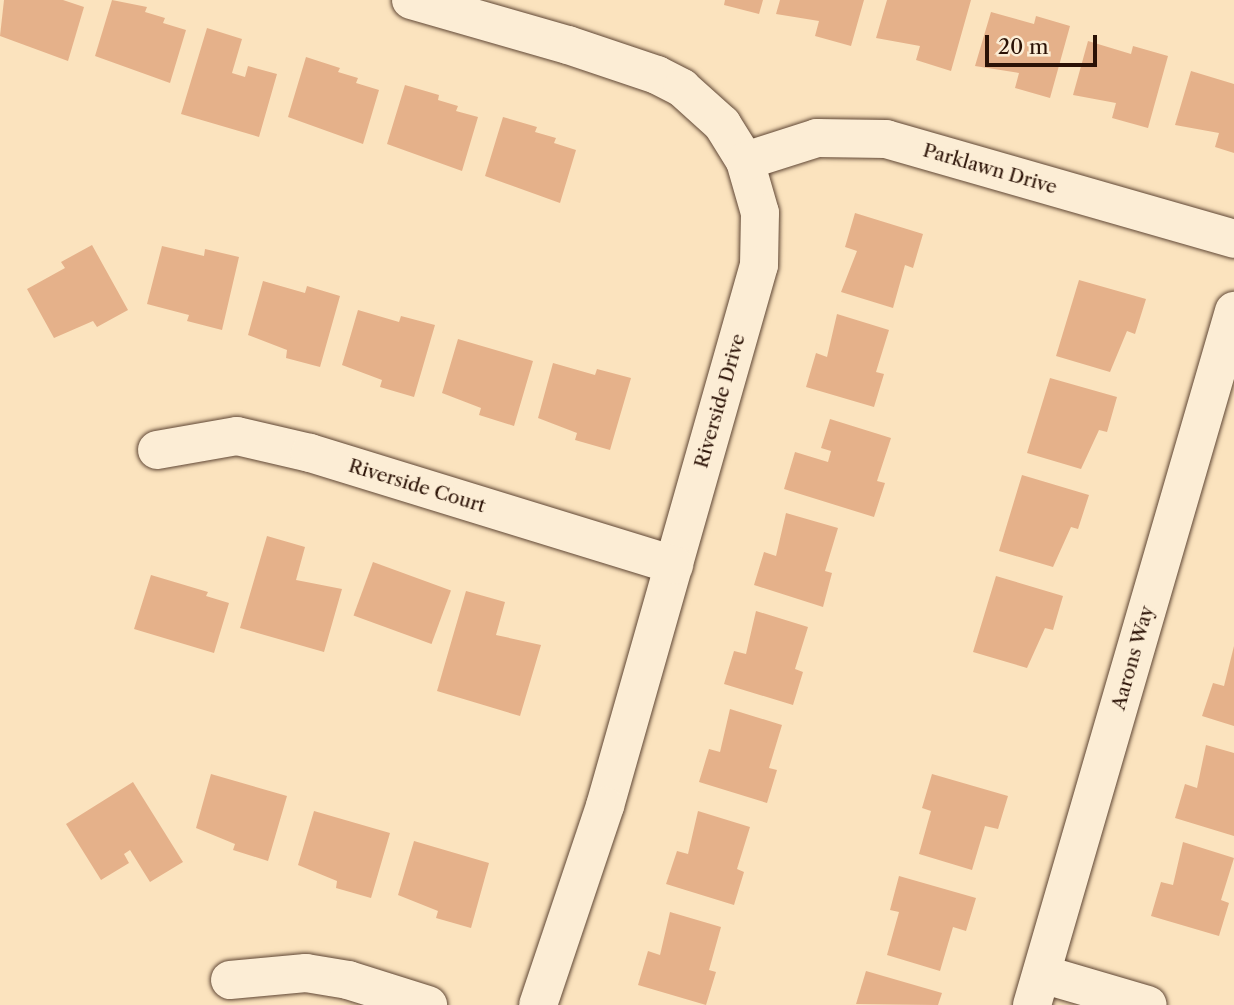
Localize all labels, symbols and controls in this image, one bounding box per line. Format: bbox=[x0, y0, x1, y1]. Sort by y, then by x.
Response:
scale bar bbox=[989, 21, 1101, 65]
text: 20 m bbox=[998, 34, 1049, 59]
street label: Parklawn Drive bbox=[920, 139, 1060, 199]
street label: Riverside Drive bbox=[690, 331, 750, 471]
street label: Riverside Court bbox=[346, 454, 488, 518]
street label: Aarons Way bbox=[1107, 603, 1159, 713]

